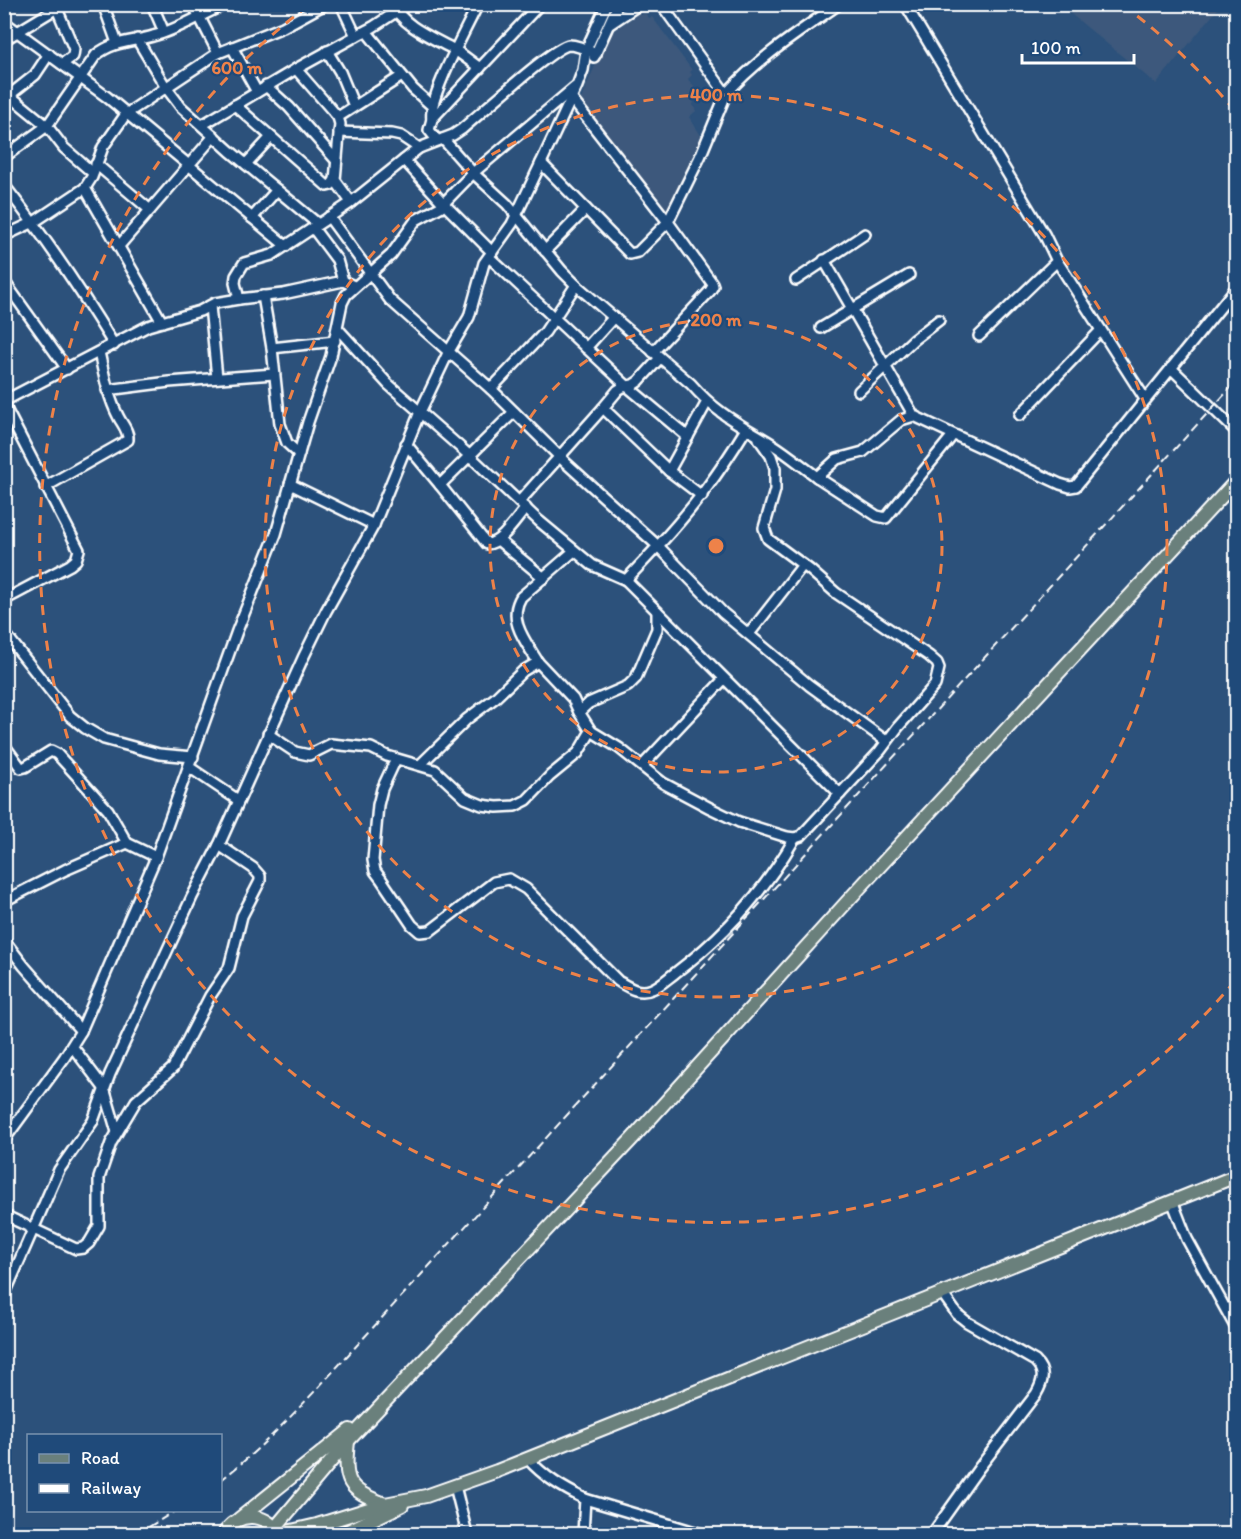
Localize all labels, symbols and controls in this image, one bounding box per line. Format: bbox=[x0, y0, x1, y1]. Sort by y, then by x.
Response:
scale bar bbox=[1022, 27, 1134, 65]
text: 100 m bbox=[1031, 37, 1081, 59]
text: 600 m bbox=[212, 57, 263, 79]
text: 400 m bbox=[690, 84, 743, 106]
text: 200 m bbox=[691, 309, 742, 331]
centre of rings bbox=[706, 536, 726, 556]
legend bbox=[27, 1434, 222, 1512]
text: Road bbox=[81, 1447, 120, 1469]
text: Railway bbox=[81, 1477, 142, 1499]

